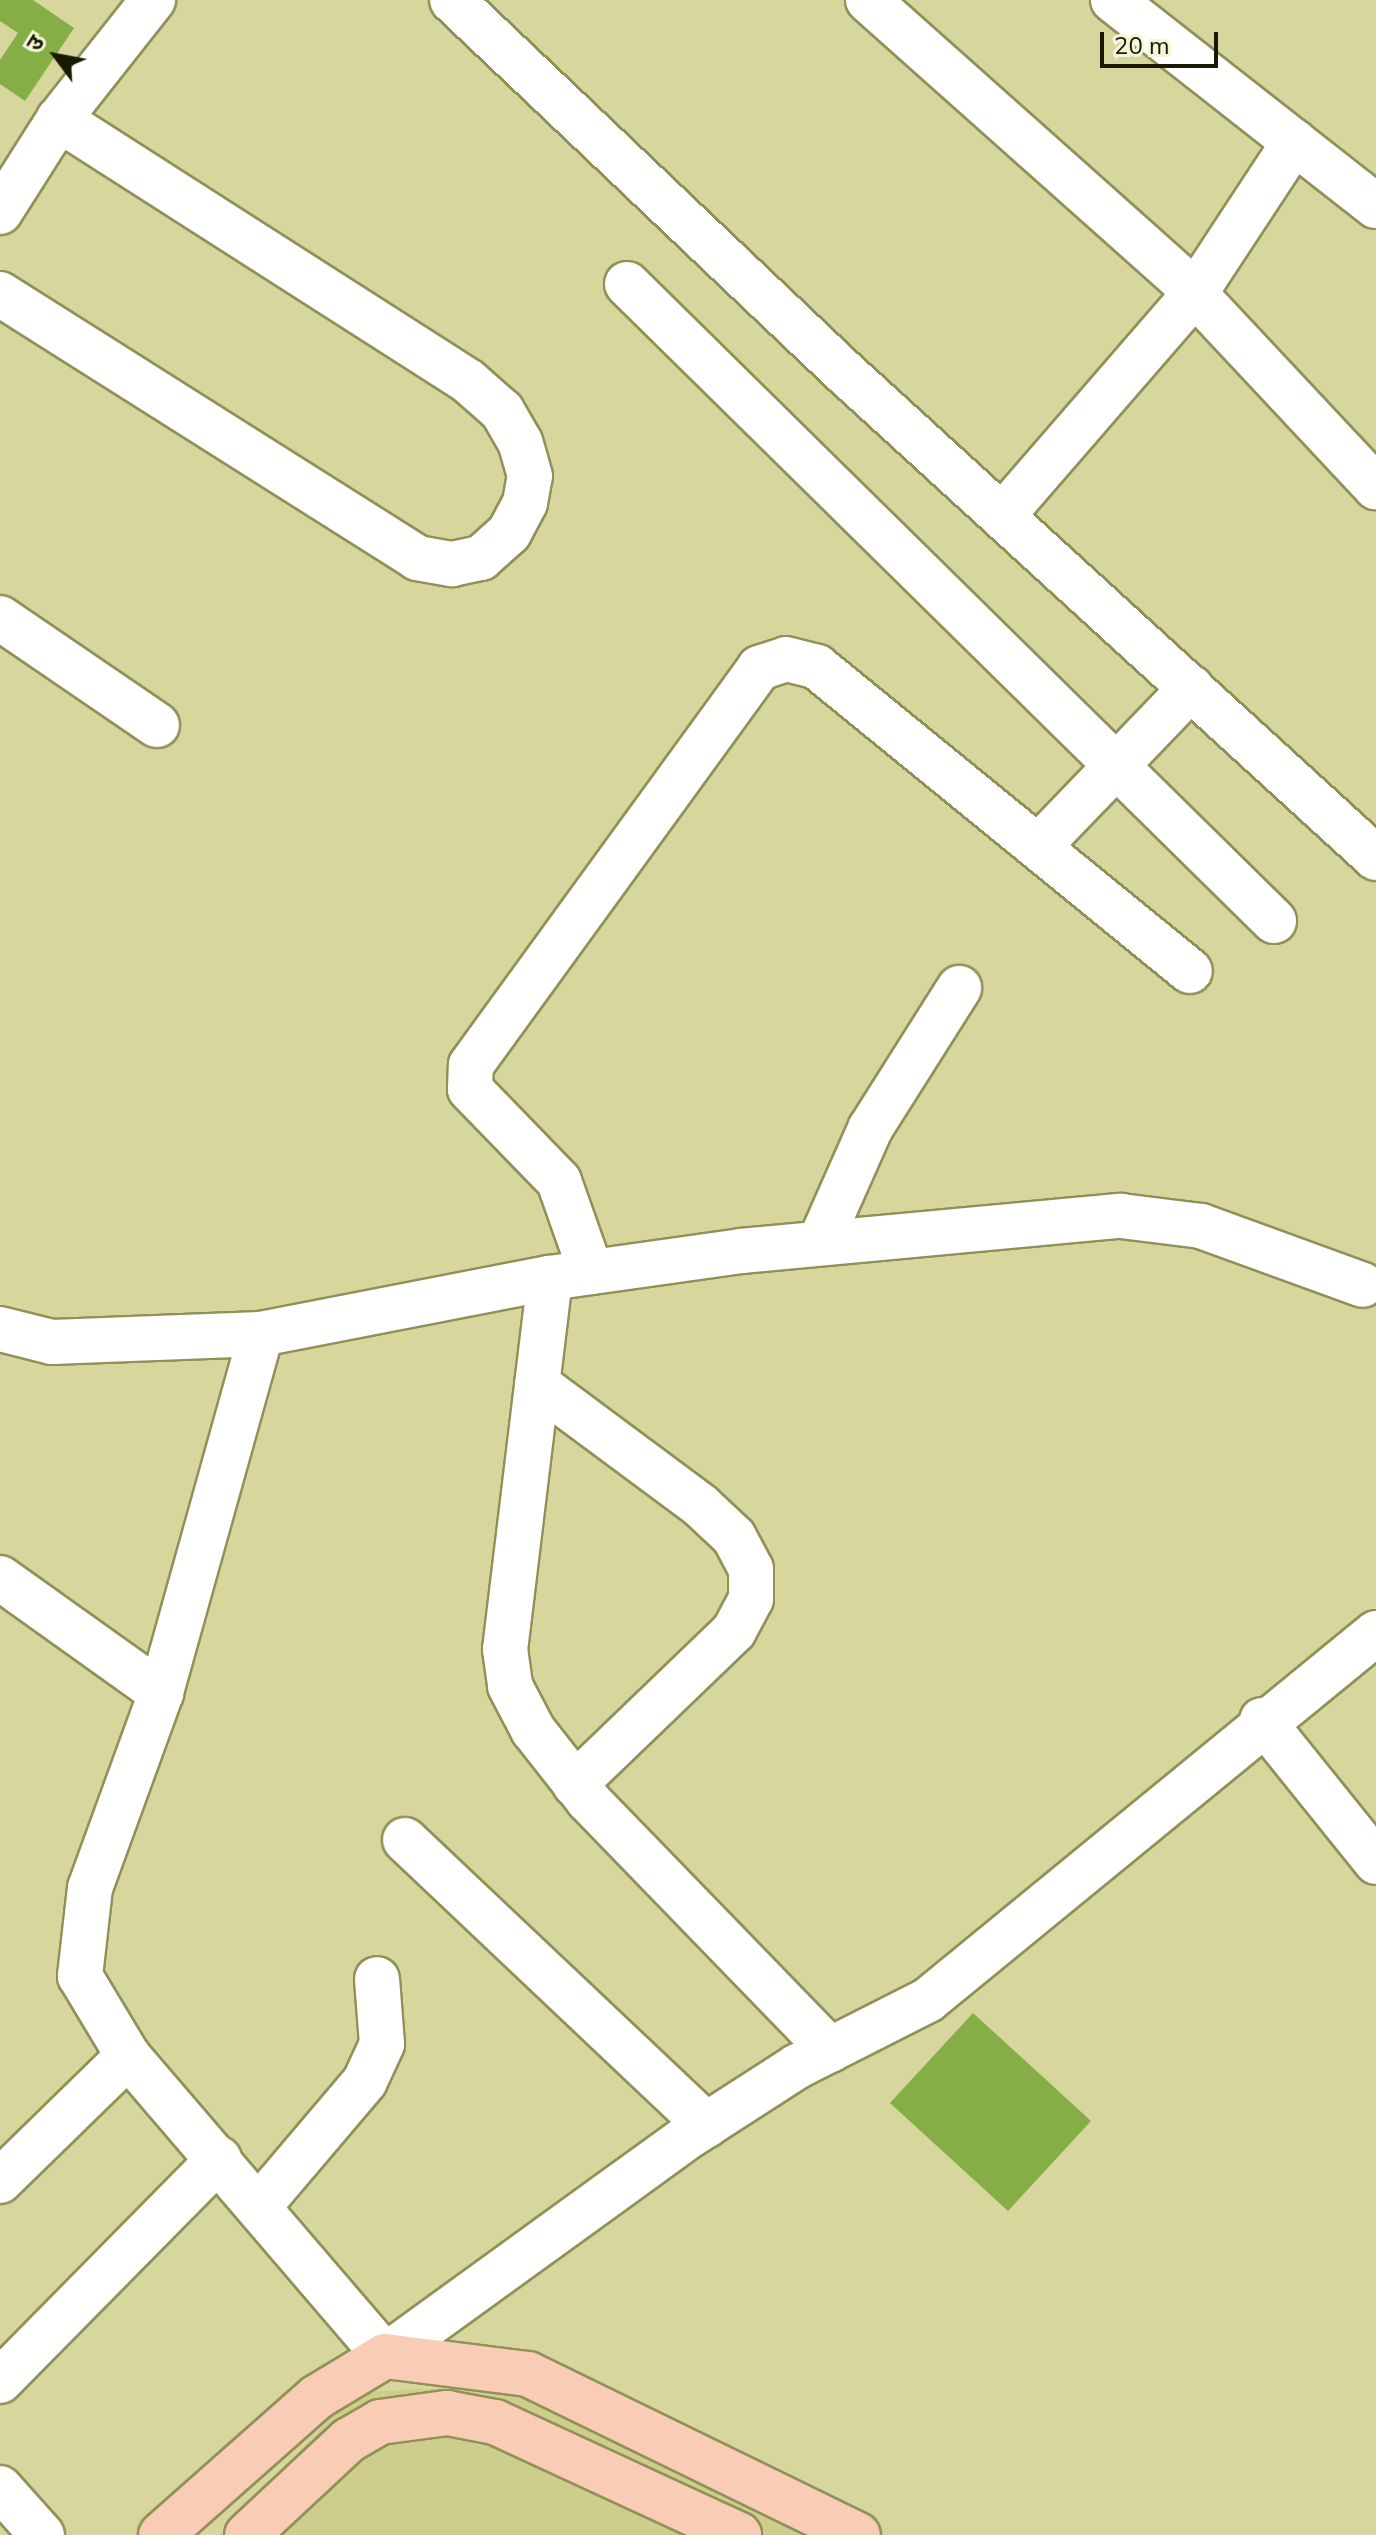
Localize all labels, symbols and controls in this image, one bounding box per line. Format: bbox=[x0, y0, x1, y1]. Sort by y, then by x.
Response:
north arrow bbox=[16, 16, 96, 96]
scale bar bbox=[1104, 16, 1222, 66]
text: उ bbox=[20, 30, 52, 57]
text: 20 m bbox=[1114, 30, 1170, 62]

